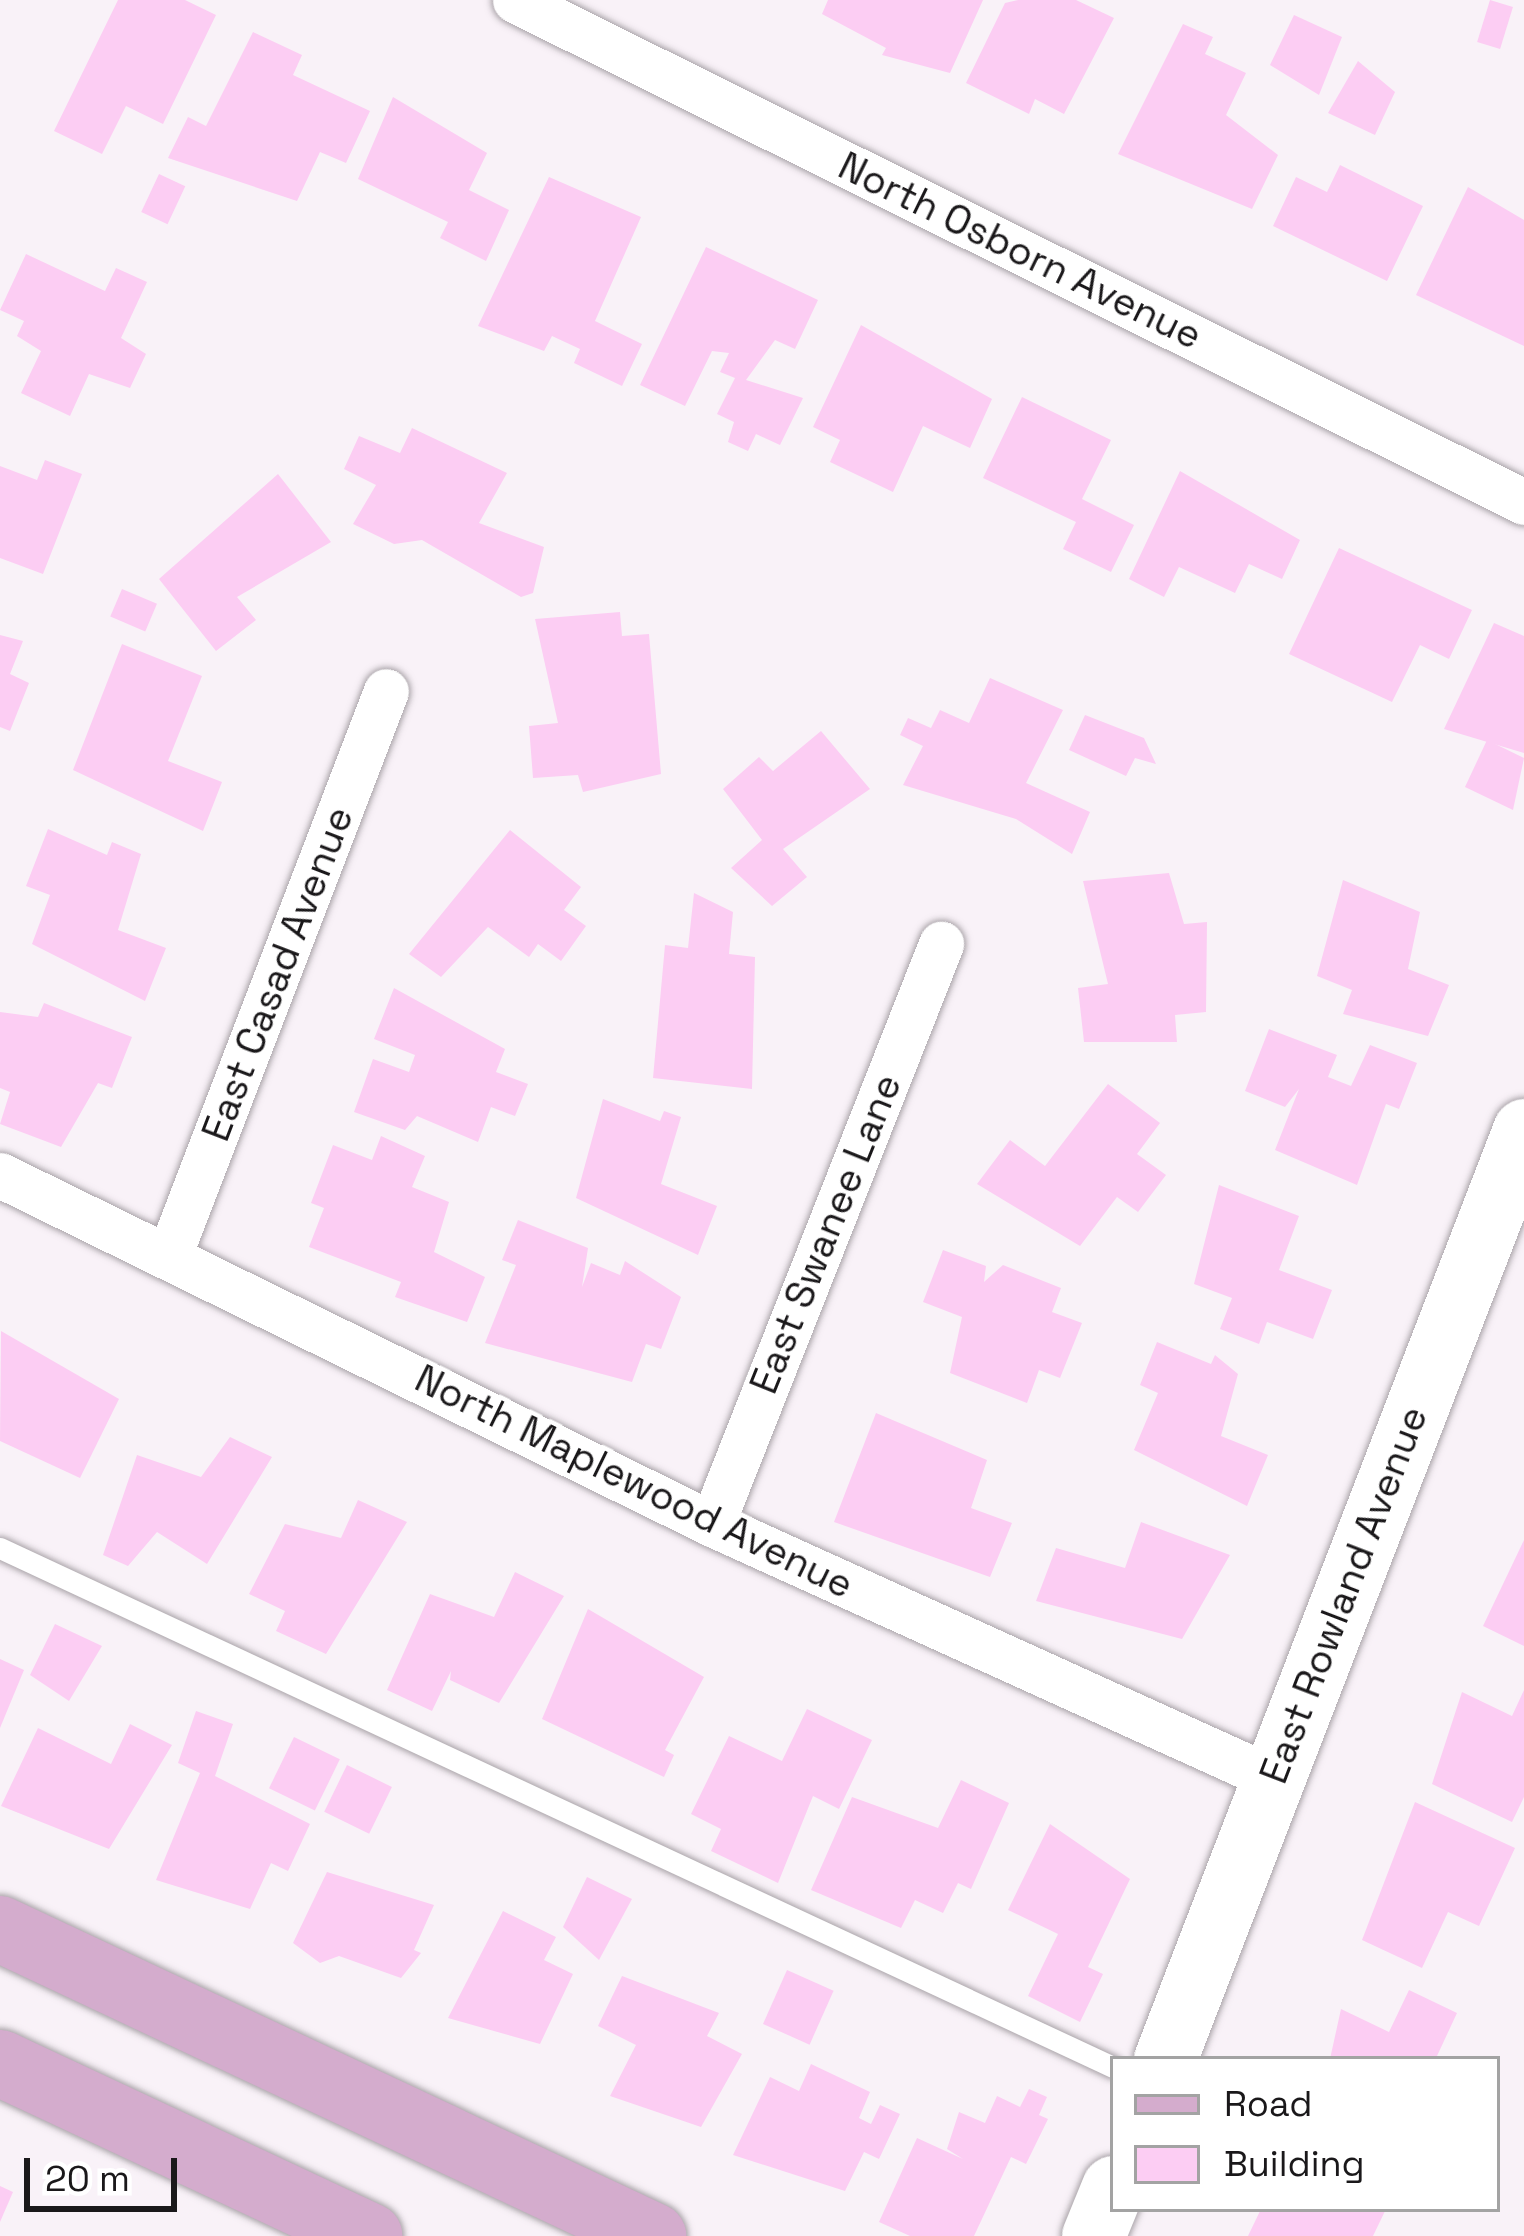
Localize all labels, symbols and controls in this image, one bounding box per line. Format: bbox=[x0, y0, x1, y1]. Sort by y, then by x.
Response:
street label: North Osborn Avenue bbox=[831, 143, 1209, 359]
street label: East Casad Avenue bbox=[193, 800, 363, 1148]
street label: East Swanee Lane bbox=[741, 1067, 911, 1401]
street label: North Maplewood Avenue bbox=[407, 1355, 861, 1609]
street label: East Rowland Avenue bbox=[1250, 1400, 1438, 1790]
legend bbox=[1110, 2056, 1500, 2212]
text: Road bbox=[1224, 2081, 1312, 2127]
scale bar bbox=[30, 2134, 183, 2208]
text: Building bbox=[1224, 2141, 1365, 2187]
text: 20 m bbox=[45, 2156, 130, 2202]

